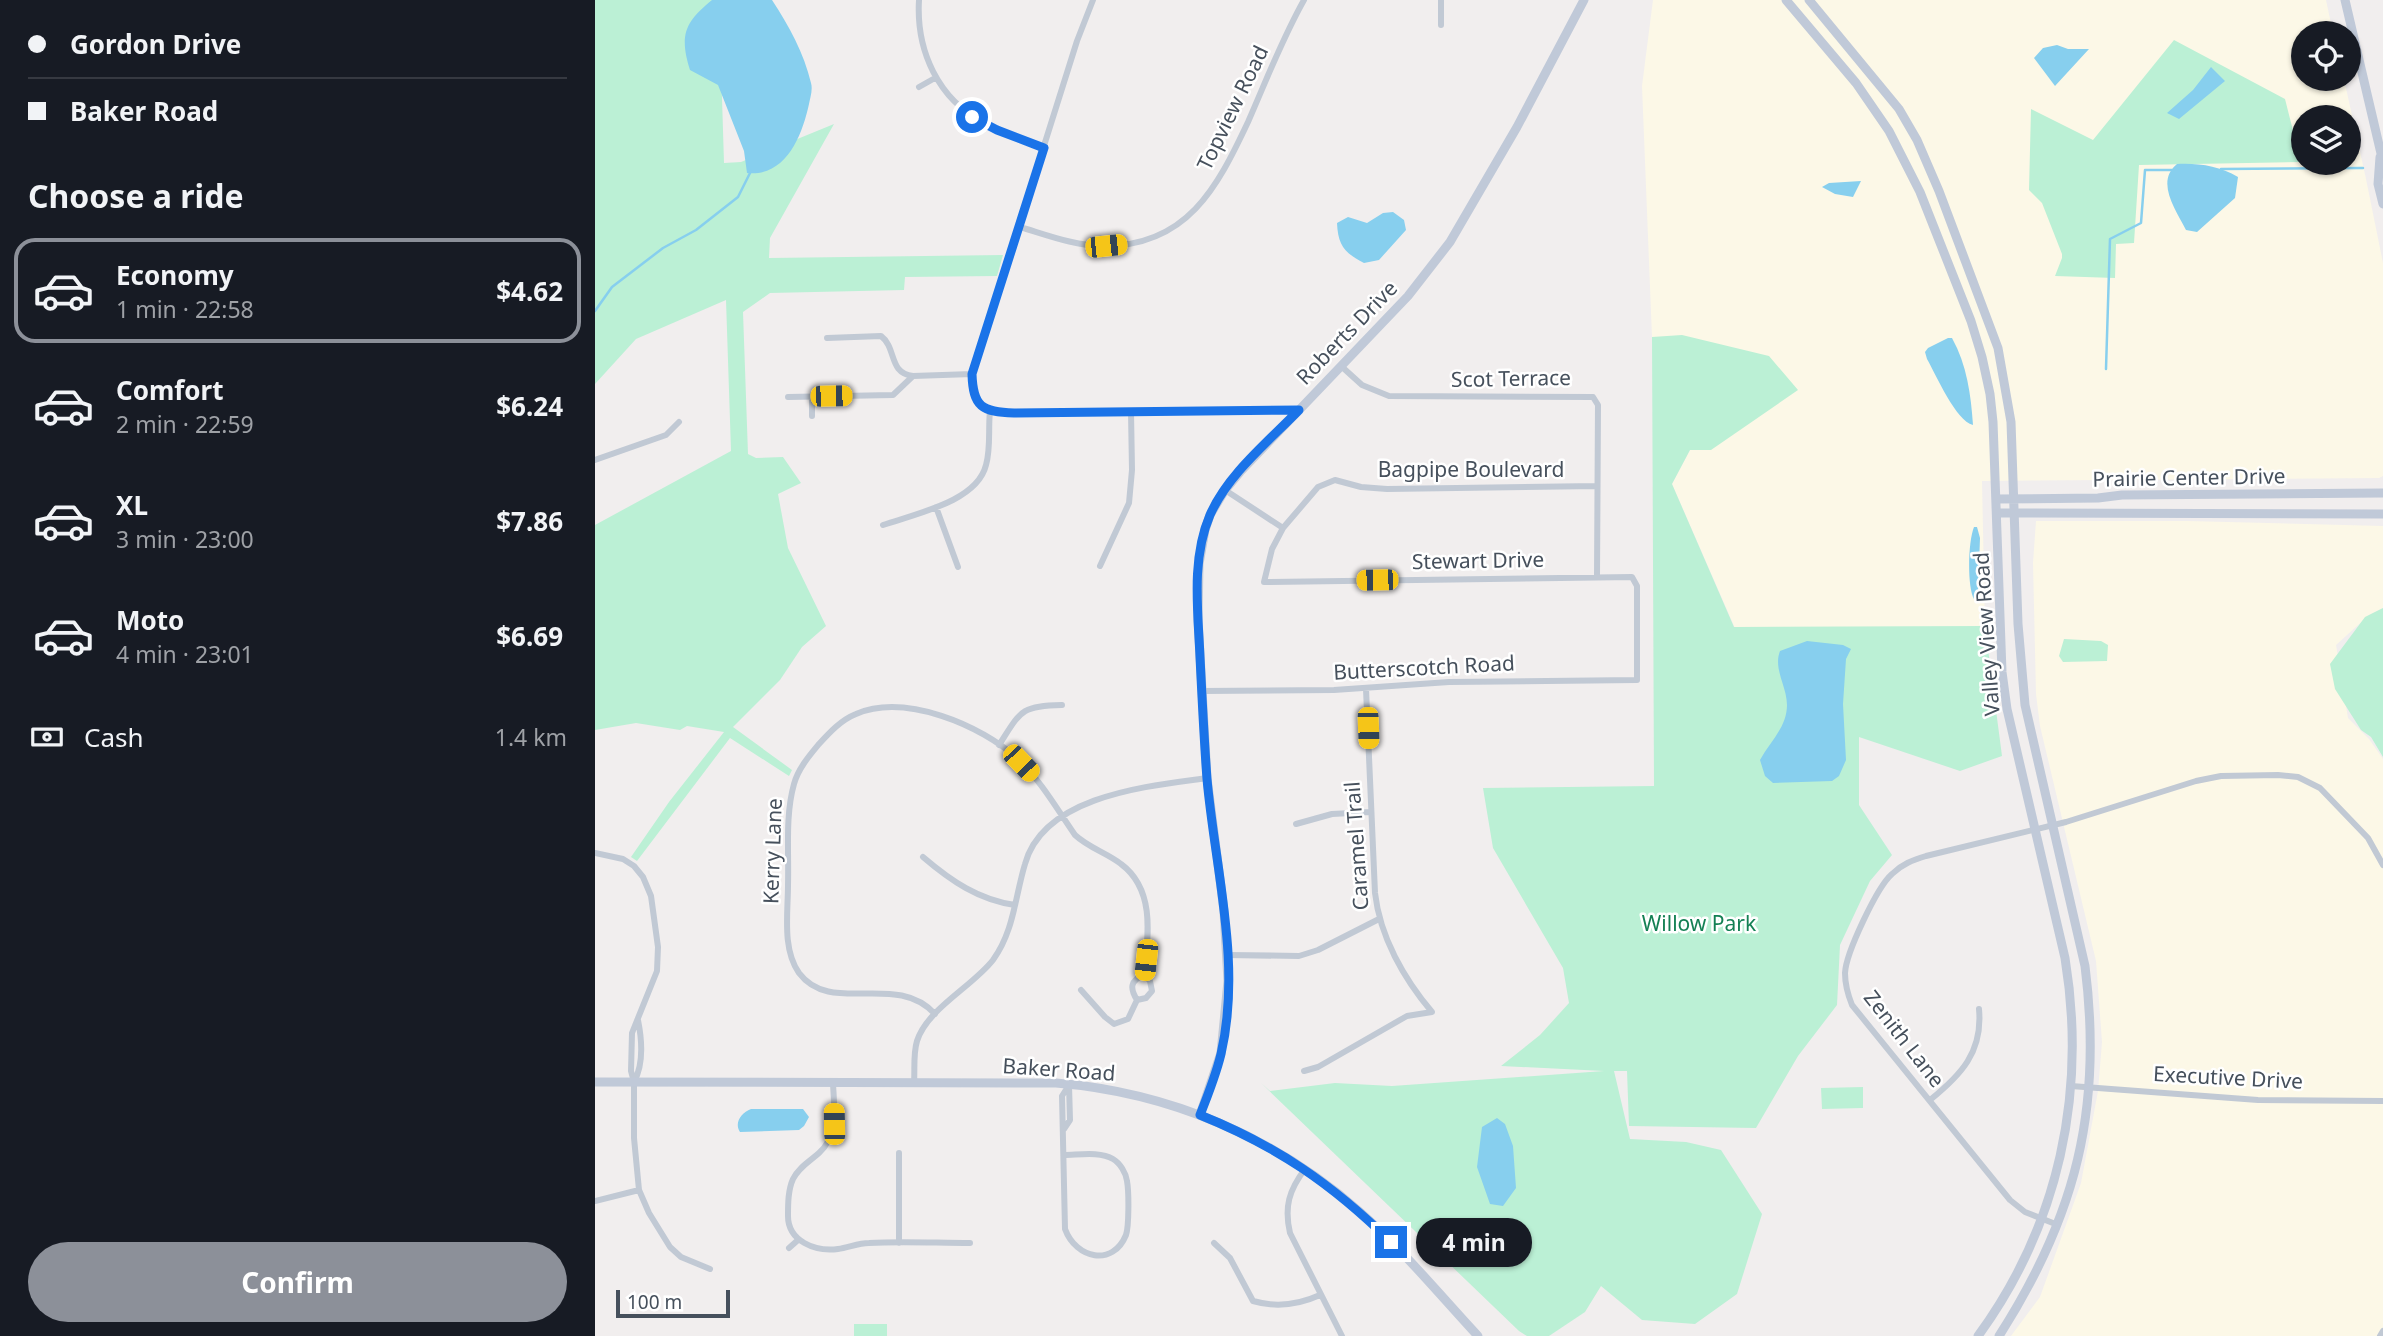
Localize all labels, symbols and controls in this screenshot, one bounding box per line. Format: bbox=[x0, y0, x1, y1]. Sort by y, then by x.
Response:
map controls bbox=[2291, 21, 2361, 175]
button: locate bbox=[2291, 21, 2361, 91]
text: Gordon Drive bbox=[70, 26, 241, 62]
street label: Topview Road bbox=[1190, 41, 1274, 175]
text: Baker Road bbox=[70, 93, 218, 129]
route start bbox=[956, 101, 988, 133]
button: layers bbox=[2291, 105, 2361, 175]
text: Choose a ride bbox=[28, 174, 244, 217]
car bbox=[1085, 233, 1128, 259]
text: Economy bbox=[116, 257, 234, 293]
icon: car bbox=[32, 259, 95, 322]
text: $4.62 bbox=[496, 273, 563, 309]
street label: Roberts Drive bbox=[1290, 274, 1403, 390]
text: 1 min · 22:58 bbox=[116, 293, 254, 325]
street label: Scot Terrace bbox=[1451, 363, 1571, 393]
text: Comfort bbox=[116, 372, 224, 408]
icon: car bbox=[32, 374, 95, 437]
car bbox=[810, 385, 853, 407]
text: $6.24 bbox=[496, 388, 563, 424]
text: 2 min · 22:59 bbox=[116, 408, 254, 440]
street label: Bagpipe Boulevard bbox=[1378, 455, 1564, 483]
street label: Prairie Center Drive bbox=[2092, 461, 2286, 493]
text: XL bbox=[116, 487, 148, 523]
icon: car bbox=[32, 489, 95, 552]
text: $7.86 bbox=[496, 503, 563, 539]
text: 3 min · 23:00 bbox=[116, 523, 254, 555]
street label: Stewart Drive bbox=[1412, 545, 1544, 575]
street label: Valley View Road bbox=[1966, 551, 2006, 717]
car bbox=[1356, 569, 1399, 591]
text: Moto bbox=[116, 602, 184, 638]
icon: car bbox=[32, 604, 95, 667]
text: $6.69 bbox=[496, 618, 563, 654]
text: 4 min · 23:01 bbox=[116, 638, 254, 670]
street label: Butterscotch Road bbox=[1332, 648, 1515, 686]
car bbox=[1357, 707, 1380, 749]
icon: cash bbox=[28, 718, 66, 756]
text: Cash bbox=[84, 719, 144, 755]
text: 1.4 km bbox=[495, 721, 567, 753]
car bbox=[999, 741, 1044, 785]
street label: Caramel Trail bbox=[1338, 781, 1374, 911]
street label: Kerry Lane bbox=[756, 798, 788, 904]
park label: Willow Park bbox=[1642, 909, 1757, 937]
car bbox=[1134, 938, 1159, 982]
street label: Zenith Lane bbox=[1858, 984, 1951, 1093]
street label: Baker Road bbox=[1002, 1051, 1116, 1087]
street label: Executive Drive bbox=[2152, 1059, 2304, 1095]
car bbox=[824, 1103, 845, 1145]
callout: 4 min bbox=[1415, 1218, 1531, 1266]
route end bbox=[1375, 1226, 1407, 1258]
text: 4 min bbox=[1442, 1226, 1506, 1258]
button: Confirm bbox=[28, 1242, 567, 1322]
scale bar bbox=[616, 1287, 730, 1319]
text: 100 m bbox=[627, 1289, 682, 1315]

